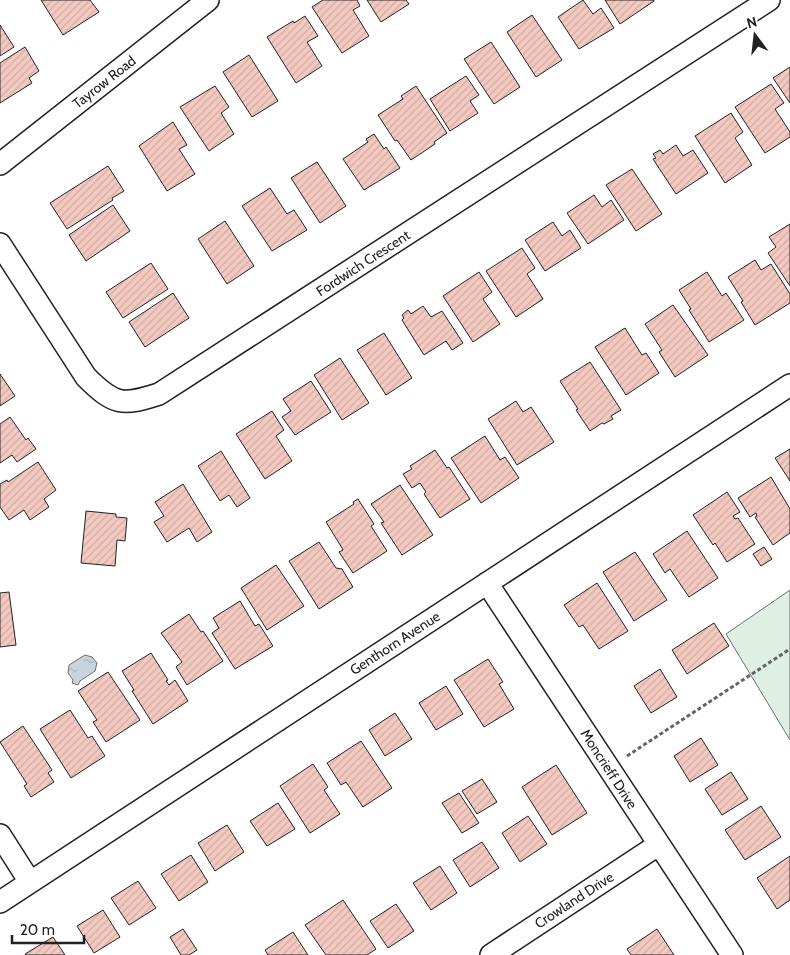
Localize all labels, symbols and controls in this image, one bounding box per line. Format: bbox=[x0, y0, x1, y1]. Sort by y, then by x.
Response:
north arrow bbox=[730, 10, 780, 60]
text: N bbox=[745, 12, 759, 32]
street label: Tayrow Road bbox=[69, 52, 139, 112]
street label: Fordwich Crescent bbox=[313, 226, 414, 300]
street label: Genthorn Avenue bbox=[346, 607, 444, 679]
street label: Moncrieff Drive bbox=[577, 726, 641, 812]
street label: Crowland Drive bbox=[531, 868, 617, 932]
scale bar bbox=[12, 912, 85, 944]
text: 20 m bbox=[20, 921, 55, 939]

